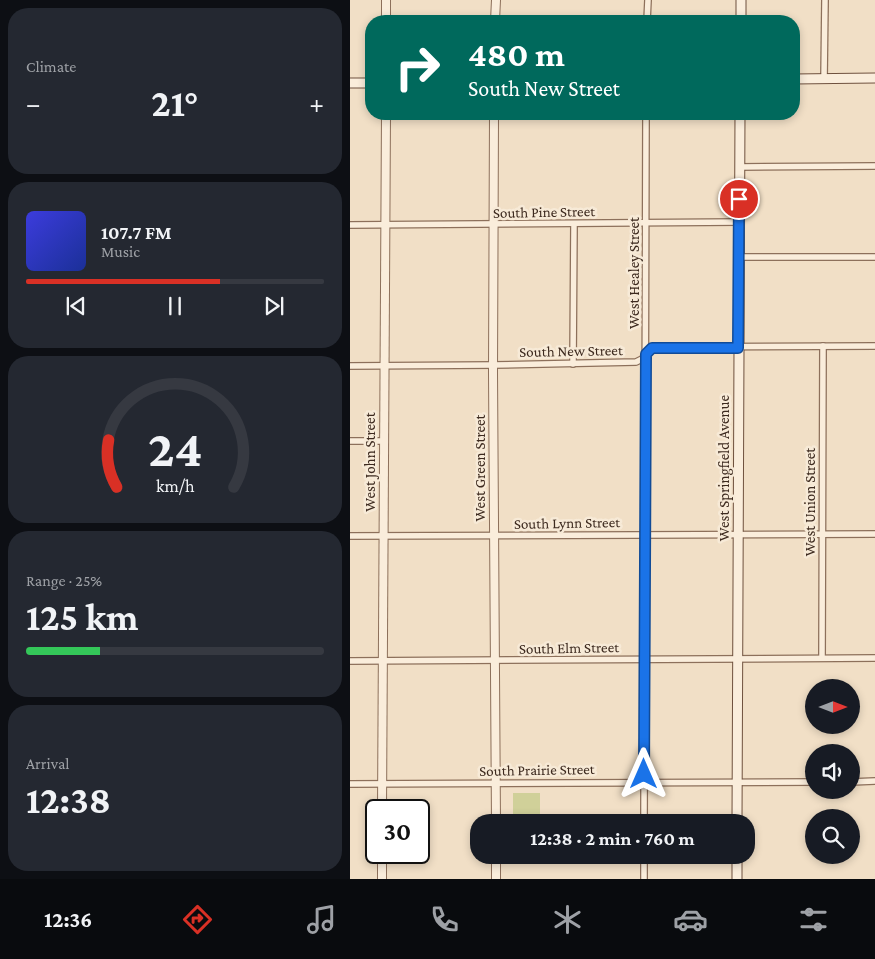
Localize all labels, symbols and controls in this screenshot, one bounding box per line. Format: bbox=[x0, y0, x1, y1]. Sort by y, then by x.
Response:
icon: right bbox=[385, 35, 450, 100]
text: 480 m bbox=[468, 35, 565, 74]
text: Climate bbox=[26, 58, 76, 75]
text: South New Street bbox=[468, 76, 620, 101]
text: 21° bbox=[151, 82, 199, 124]
text: − bbox=[26, 88, 41, 119]
text: + bbox=[309, 88, 324, 119]
pin bbox=[718, 178, 760, 220]
icon: arrive bbox=[725, 185, 753, 213]
street label: South Pine Street bbox=[493, 203, 596, 221]
street label: West Healey Street bbox=[626, 216, 643, 329]
text: 107.7 FM bbox=[101, 222, 172, 243]
text: Music bbox=[101, 243, 140, 260]
icon: previous bbox=[62, 292, 90, 320]
icon: pause bbox=[161, 292, 189, 320]
icon: next bbox=[260, 292, 288, 320]
street label: South New Street bbox=[519, 342, 624, 360]
street label: West Springfield Avenue bbox=[716, 394, 733, 541]
street label: West John Street bbox=[362, 411, 379, 512]
street label: West Green Street bbox=[472, 413, 488, 522]
text: 24 bbox=[148, 419, 202, 477]
street label: West Union Street bbox=[802, 447, 818, 556]
text: km/h bbox=[156, 476, 195, 496]
street label: South Lynn Street bbox=[514, 514, 621, 533]
text: Range · 25% bbox=[26, 572, 102, 589]
text: 125 km bbox=[26, 596, 138, 638]
street label: South Elm Street bbox=[519, 639, 620, 657]
north arrow bbox=[805, 679, 860, 734]
map controls bbox=[805, 679, 860, 864]
button: sound bbox=[805, 744, 860, 799]
position arrow bbox=[617, 747, 669, 799]
text: Arrival bbox=[26, 755, 70, 772]
street label: South Prairie Street bbox=[479, 761, 596, 779]
text: 12:38 bbox=[26, 779, 111, 821]
speed limit sign: 30 bbox=[365, 799, 430, 864]
button: search bbox=[805, 809, 860, 864]
text: 12:38 · 2 min · 760 m bbox=[530, 828, 695, 849]
icon: directions bbox=[180, 902, 215, 937]
icon: music bbox=[304, 902, 339, 937]
icon: phone bbox=[427, 902, 462, 937]
icon: climate bbox=[550, 902, 585, 937]
icon: car bbox=[673, 902, 708, 937]
icon: filters bbox=[796, 902, 831, 937]
text: 12:36 bbox=[44, 907, 92, 932]

